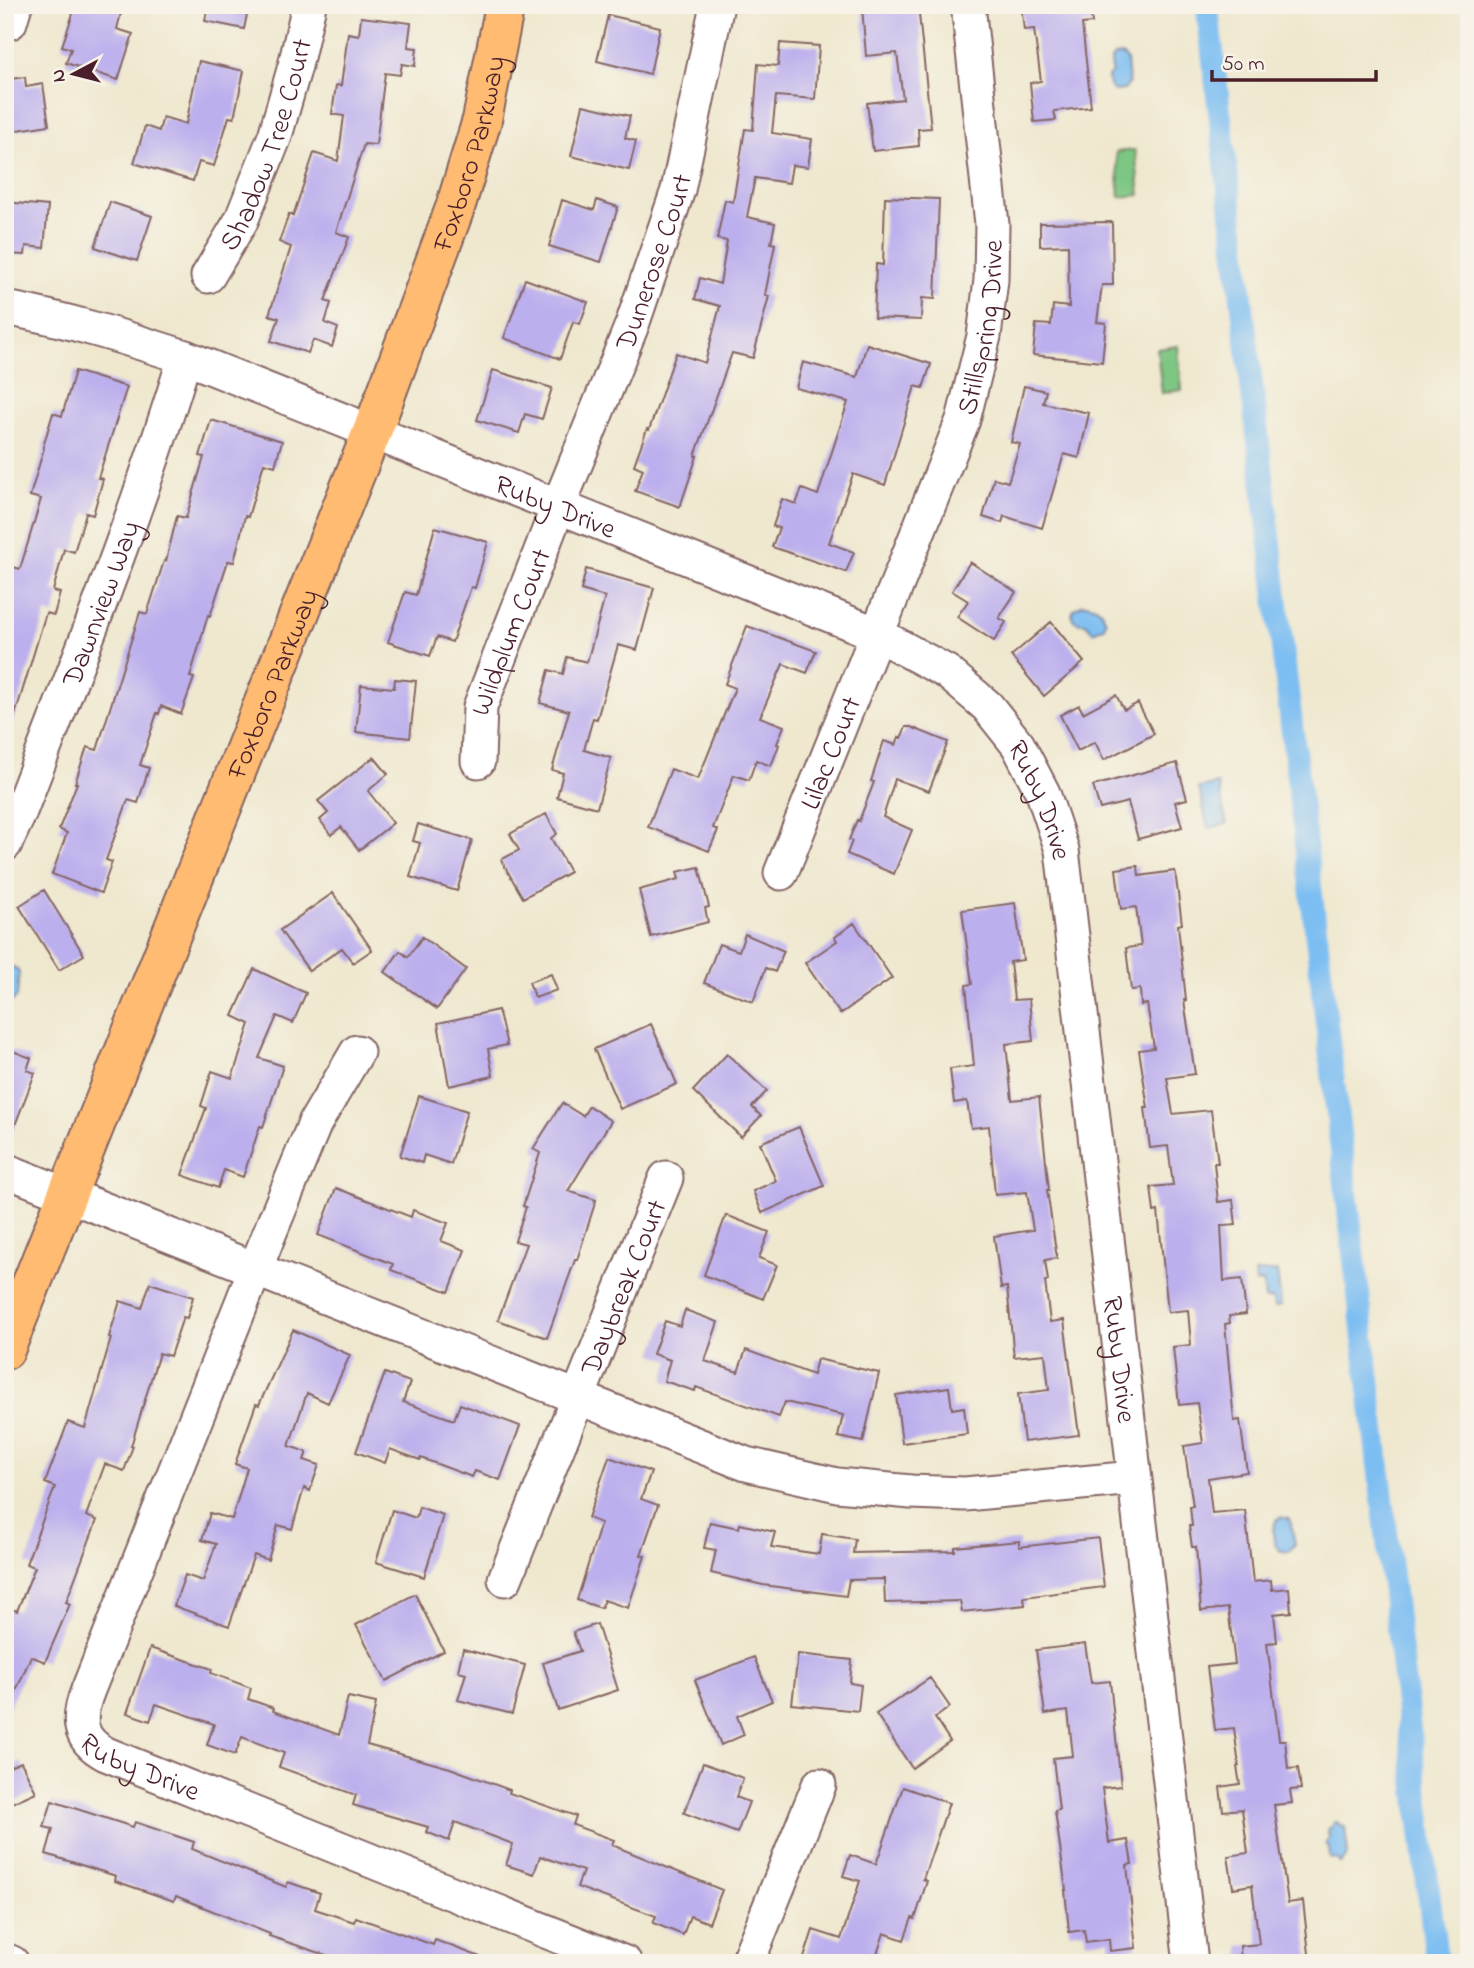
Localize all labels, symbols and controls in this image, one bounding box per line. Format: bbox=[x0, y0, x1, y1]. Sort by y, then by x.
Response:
street label: Shadow Tree Court bbox=[211, 35, 325, 260]
north arrow bbox=[38, 38, 108, 108]
scale bar bbox=[1212, 38, 1376, 82]
text: 50 m bbox=[1222, 50, 1265, 80]
street label: Foxboro Parkway bbox=[423, 52, 518, 259]
text: N bbox=[45, 68, 74, 84]
street label: Dunerose Court bbox=[606, 171, 705, 358]
street label: Stillspring Drive bbox=[948, 239, 1016, 420]
street label: Ruby Drive bbox=[488, 466, 622, 552]
street label: Dawnview Way bbox=[53, 516, 153, 694]
street label: Wildplum Court bbox=[462, 543, 564, 722]
street label: Foxboro Parkway bbox=[218, 583, 331, 787]
street label: Lilac Court bbox=[792, 691, 874, 816]
street label: Ruby Drive bbox=[995, 734, 1080, 863]
street label: Daybreak Court bbox=[572, 1194, 679, 1383]
street label: Ruby Drive bbox=[1090, 1294, 1145, 1426]
street label: Ruby Drive bbox=[67, 1725, 206, 1814]

